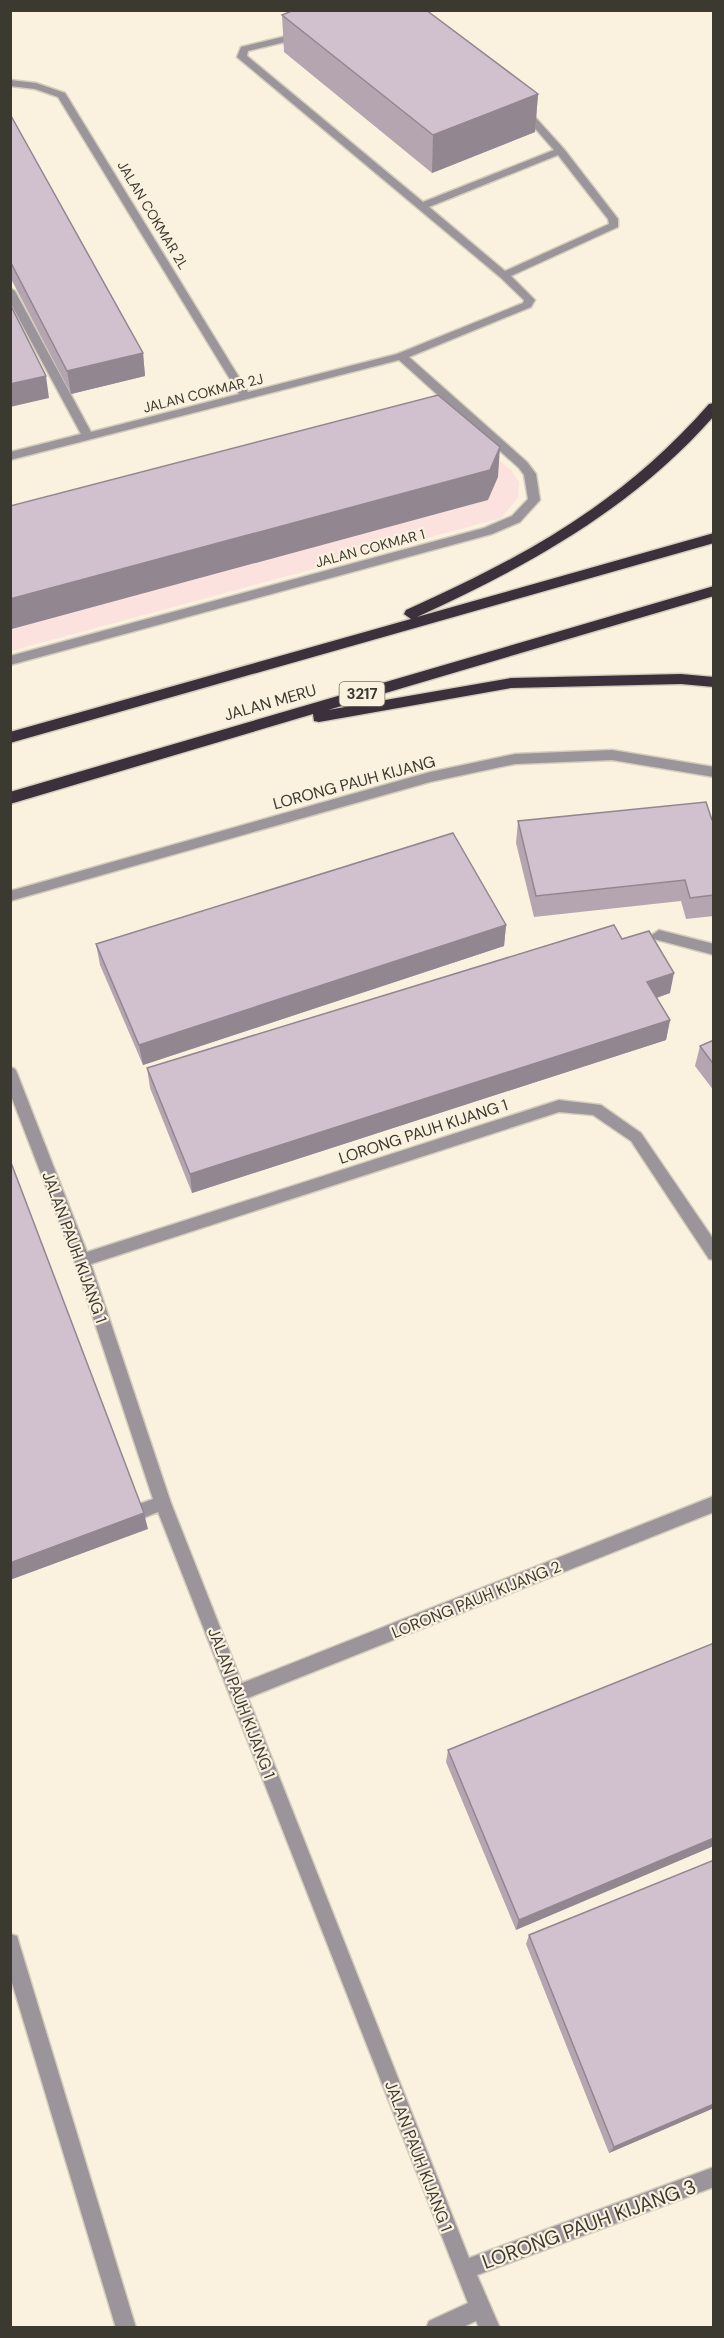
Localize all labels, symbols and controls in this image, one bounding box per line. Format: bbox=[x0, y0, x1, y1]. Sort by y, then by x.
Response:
street label: JALAN COKMAR 2L bbox=[113, 157, 193, 273]
street label: JALAN COKMAR 2J bbox=[141, 369, 265, 417]
street label: JALAN COKMAR 1 bbox=[313, 525, 427, 571]
street label: JALAN MERU bbox=[222, 679, 319, 726]
road number: 3217 bbox=[340, 682, 385, 706]
street label: LORONG PAUH KIJANG bbox=[271, 751, 438, 814]
street label: LORONG PAUH KIJANG 1 bbox=[336, 1094, 510, 1169]
street label: JALAN PAUH KIJANG 1 bbox=[37, 1168, 112, 1326]
street label: LORONG PAUH KIJANG 2 bbox=[388, 1556, 564, 1643]
street label: JALAN PAUH KIJANG 1 bbox=[203, 1625, 280, 1782]
street label: JALAN PAUH KIJANG 1 bbox=[380, 2078, 457, 2235]
street label: LORONG PAUH KIJANG 3 bbox=[478, 2173, 700, 2275]

